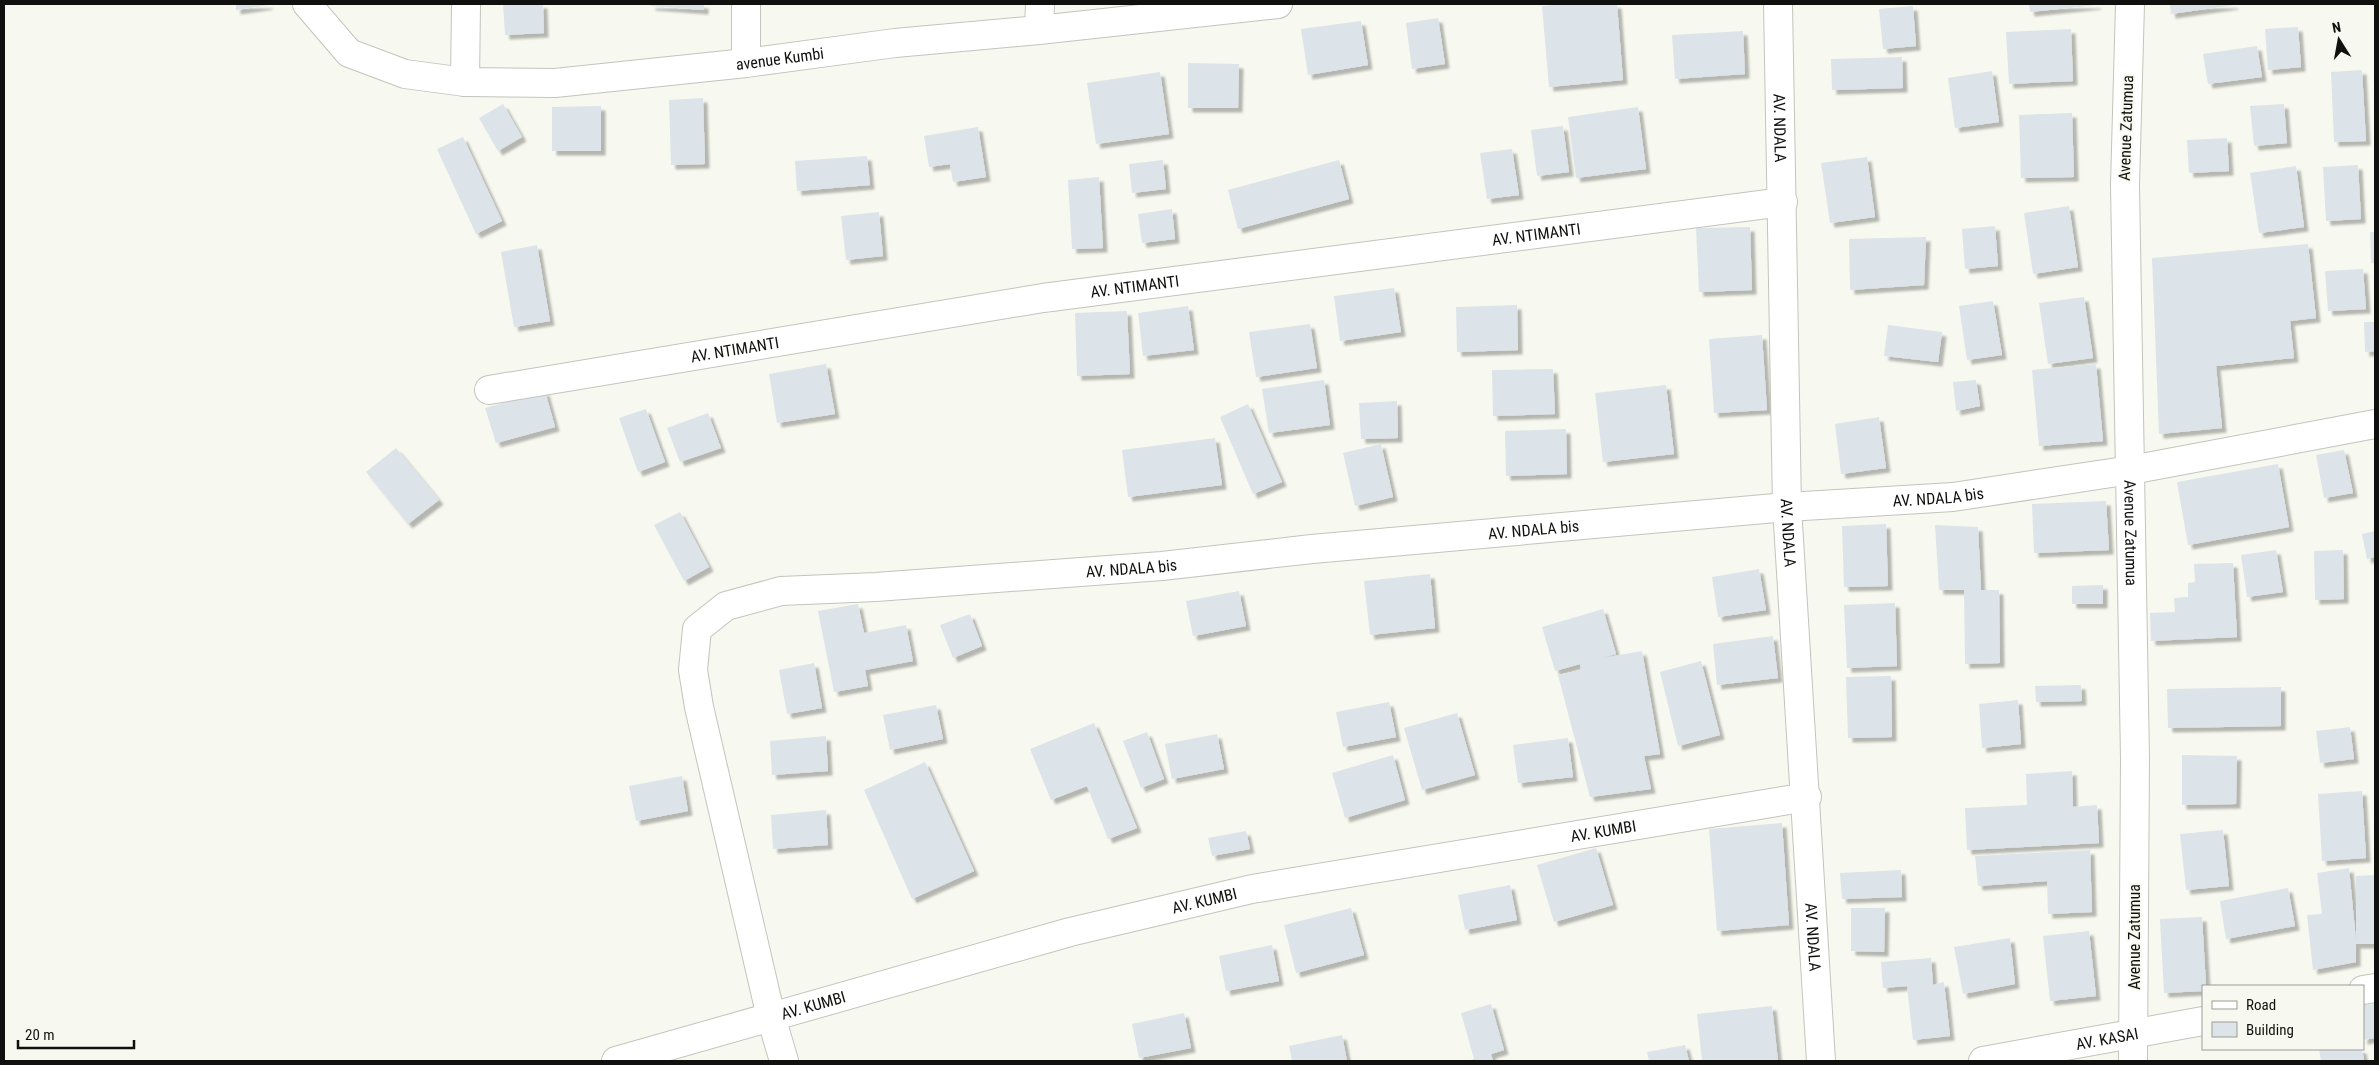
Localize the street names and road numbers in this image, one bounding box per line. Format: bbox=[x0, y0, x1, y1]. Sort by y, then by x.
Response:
street label: avenue Kumbi bbox=[735, 43, 825, 73]
street label: Avenue Zatumua bbox=[2115, 75, 2137, 181]
street label: AV. NDALA bbox=[1770, 93, 1790, 163]
street label: AV. NTIMANTI bbox=[1491, 219, 1582, 249]
street label: AV. NTIMANTI bbox=[1089, 271, 1180, 301]
street label: AV. NTIMANTI bbox=[689, 333, 780, 366]
street label: Avenue Zatumua bbox=[2121, 480, 2141, 586]
street label: AV. NDALA bis bbox=[1892, 483, 1985, 510]
street label: AV. NDALA bbox=[1777, 498, 1800, 568]
street label: AV. NDALA bis bbox=[1487, 516, 1580, 543]
street label: AV. NDALA bis bbox=[1085, 555, 1178, 581]
street label: AV. KUMBI bbox=[1569, 816, 1637, 846]
street label: AV. KUMBI bbox=[1170, 883, 1239, 917]
street label: Avenue Zatumua bbox=[2125, 884, 2144, 990]
street label: AV. NDALA bbox=[1802, 902, 1825, 972]
street label: AV. KUMBI bbox=[779, 987, 848, 1023]
street label: AV. KASAI bbox=[2074, 1023, 2140, 1053]

